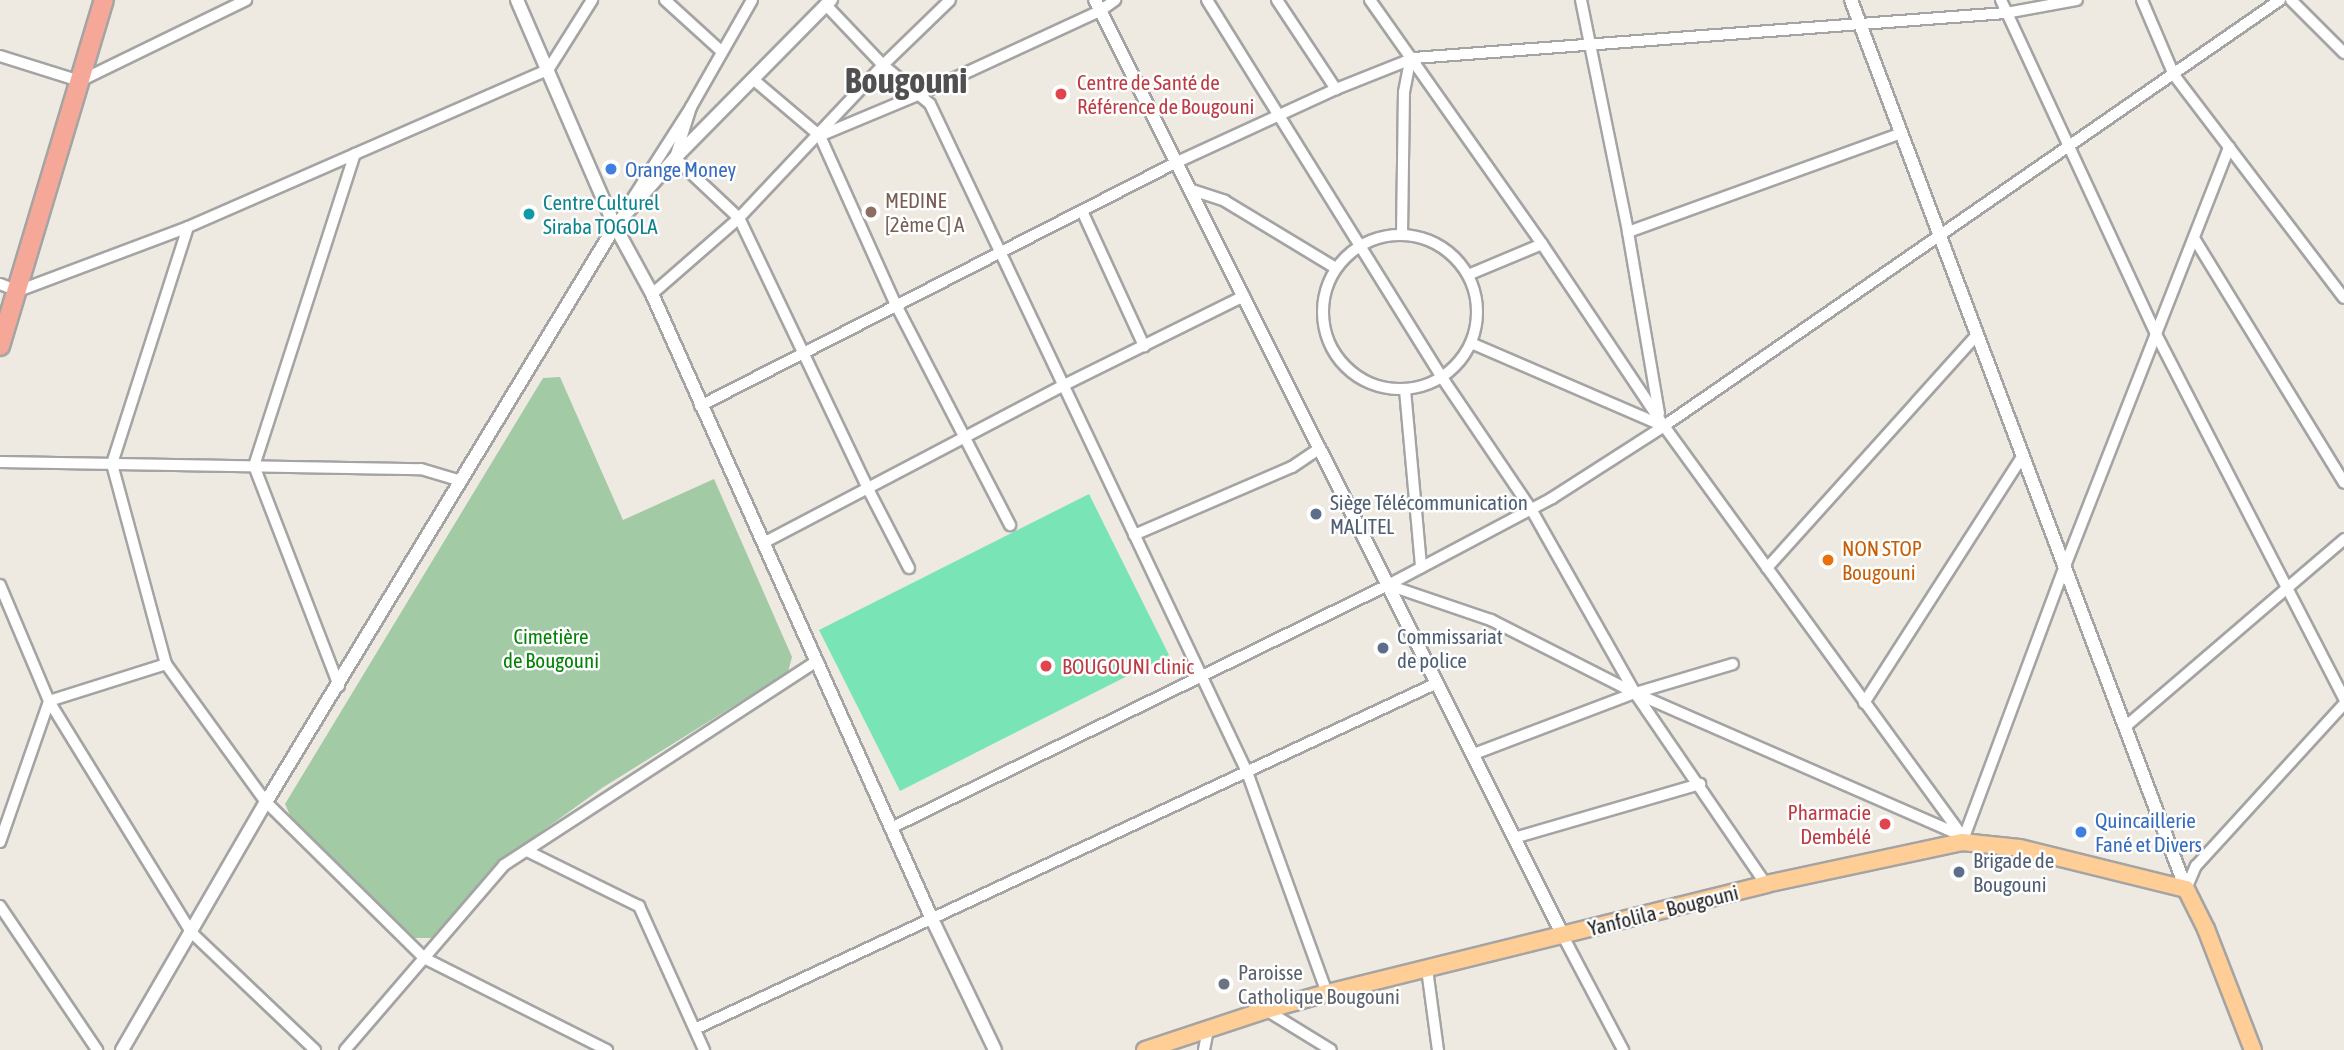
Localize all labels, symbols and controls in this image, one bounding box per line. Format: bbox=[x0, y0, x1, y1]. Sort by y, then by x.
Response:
district label: Bougouni bbox=[845, 59, 967, 101]
place label: Centre de Santé de Référence de Bougouni bbox=[1077, 69, 1254, 119]
marker: Centre de Santé de Référence de Bougouni bbox=[1051, 84, 1071, 104]
place label: Orange Money bbox=[625, 156, 736, 182]
marker: Orange Money bbox=[603, 161, 619, 177]
place label: MEDINE [2ème C] A bbox=[885, 187, 964, 237]
place label: Centre Culturel Siraba TOGOLA bbox=[543, 189, 659, 239]
marker: MEDINE [2ème C] A bbox=[863, 204, 879, 220]
marker: Centre Culturel Siraba TOGOLA bbox=[521, 206, 537, 222]
place label: Siège Télécommunication MALITEL bbox=[1330, 489, 1528, 539]
marker: Siège Télécommunication MALITEL bbox=[1308, 506, 1324, 522]
place label: NON STOP Bougouni bbox=[1842, 535, 1922, 585]
marker: NON STOP Bougouni bbox=[1820, 552, 1836, 568]
park label: Cimetière de Bougouni bbox=[503, 623, 599, 673]
place label: Commissariat de police bbox=[1397, 623, 1503, 673]
marker: Commissariat de police bbox=[1375, 640, 1391, 656]
place label: BOUGOUNI clinic bbox=[1062, 653, 1194, 679]
marker: BOUGOUNI clinic bbox=[1036, 656, 1056, 676]
place label: Pharmacie Dembélé bbox=[1788, 799, 1871, 849]
place label: Quincaillerie Fané et Divers bbox=[2095, 807, 2202, 857]
marker: Pharmacie Dembélé bbox=[1877, 816, 1893, 832]
marker: Quincaillerie Fané et Divers bbox=[2073, 824, 2089, 840]
place label: Brigade de Bougouni bbox=[1973, 847, 2054, 897]
marker: Brigade de Bougouni bbox=[1951, 864, 1967, 880]
street label: Yanfolila - Bougouni bbox=[1585, 879, 1741, 941]
place label: Paroisse Catholique Bougouni bbox=[1238, 959, 1400, 1009]
marker: Paroisse Catholique Bougouni bbox=[1216, 976, 1232, 992]

